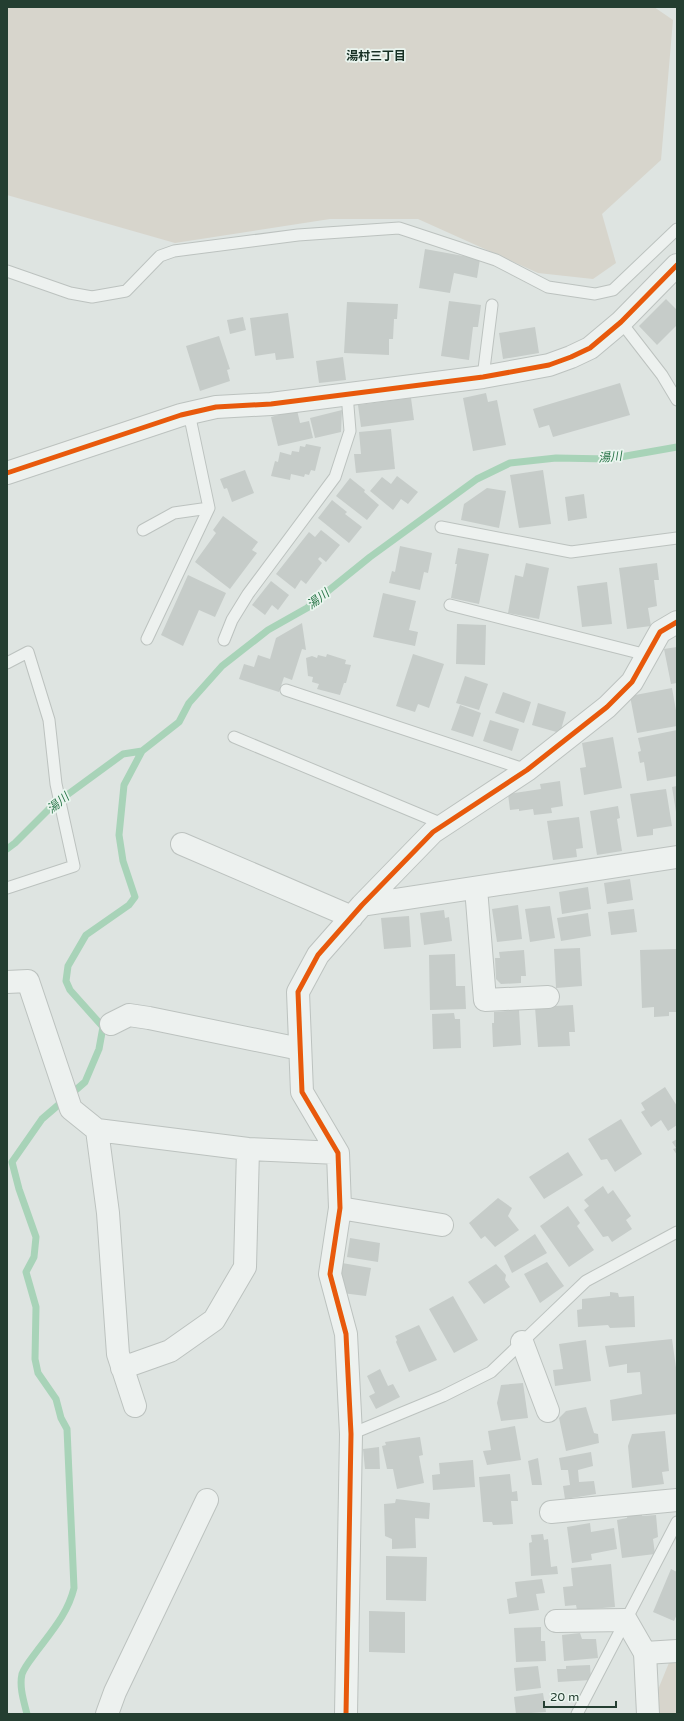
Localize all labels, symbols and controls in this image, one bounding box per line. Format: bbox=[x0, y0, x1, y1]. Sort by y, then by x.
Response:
district label: 湯村三丁目 bbox=[346, 49, 406, 63]
water label: 湯川 bbox=[597, 449, 625, 465]
water label: 湯川 bbox=[304, 585, 333, 612]
water label: 湯川 bbox=[44, 789, 73, 816]
scale bar bbox=[544, 1683, 616, 1709]
text: 20 m bbox=[550, 1690, 579, 1704]

